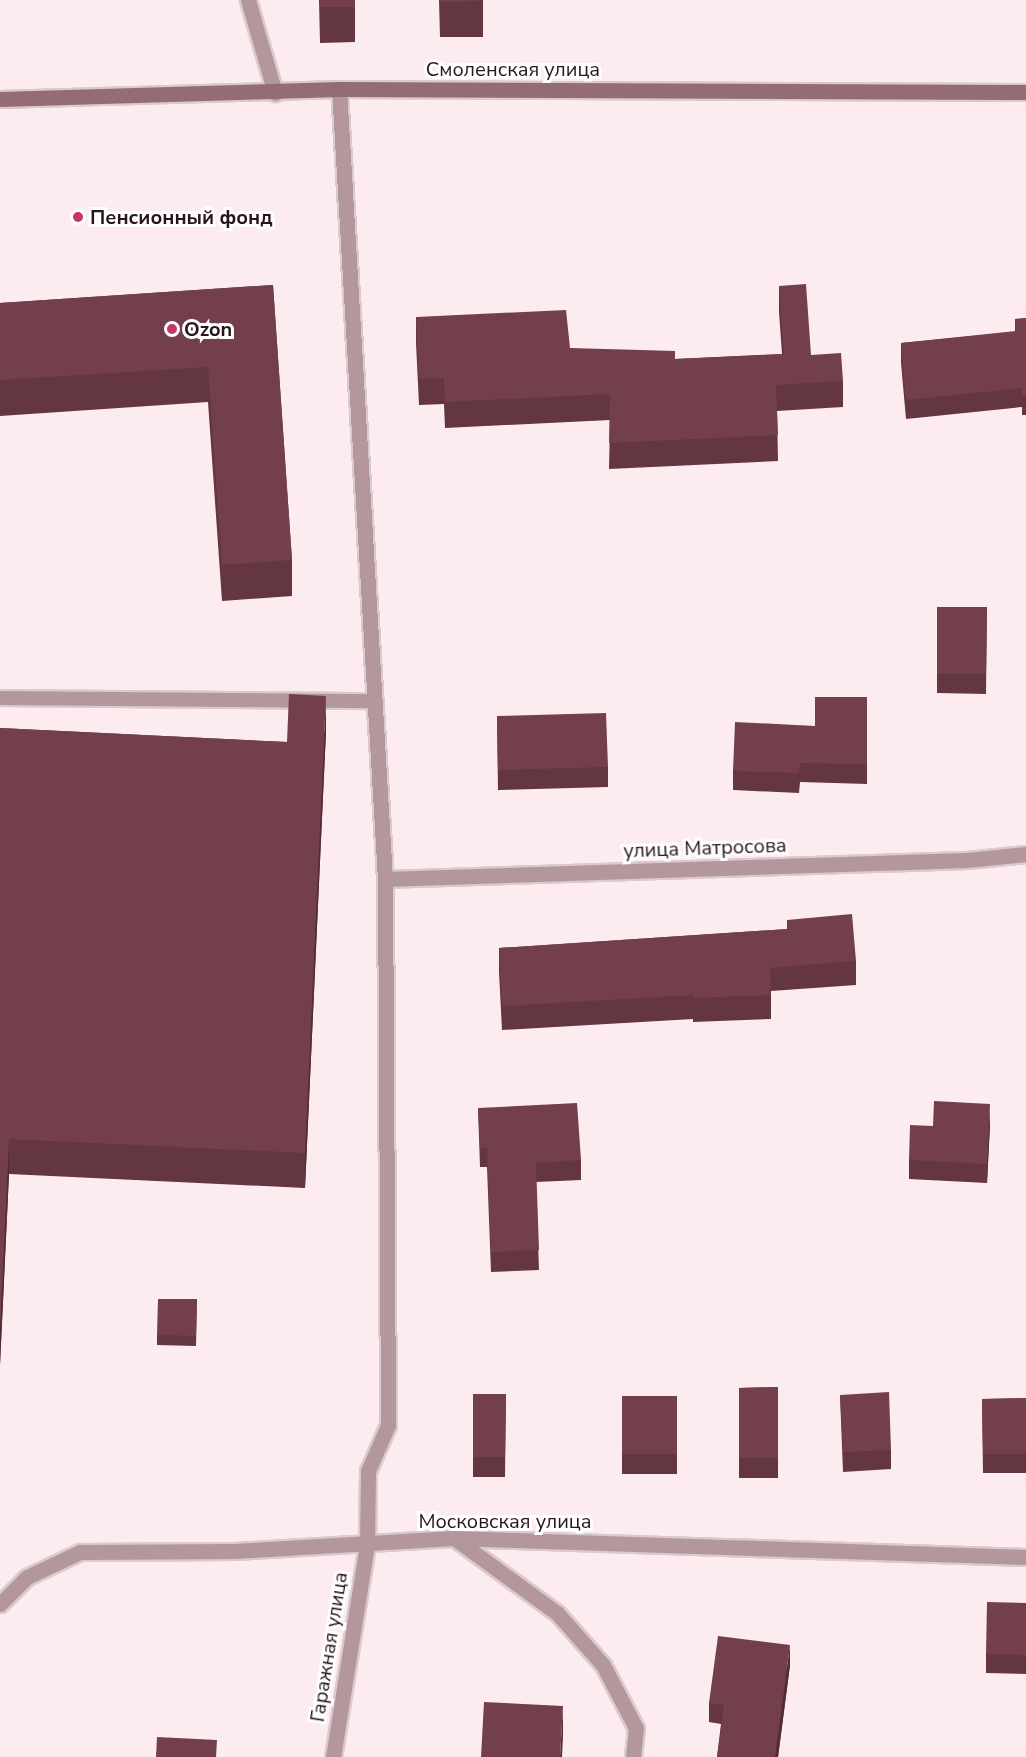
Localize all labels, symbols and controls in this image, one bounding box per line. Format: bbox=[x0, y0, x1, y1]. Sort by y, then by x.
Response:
street label: Смоленская улица bbox=[426, 57, 600, 81]
place label: Пенсионный фонд bbox=[90, 205, 273, 229]
marker: Пенсионный фонд bbox=[71, 210, 85, 224]
place label: Ozon bbox=[184, 317, 232, 341]
marker: Ozon bbox=[165, 322, 179, 336]
street label: улица Матросова bbox=[623, 833, 787, 863]
street label: Московская улица bbox=[418, 1509, 592, 1533]
street label: Гаражная улица bbox=[305, 1570, 353, 1724]

